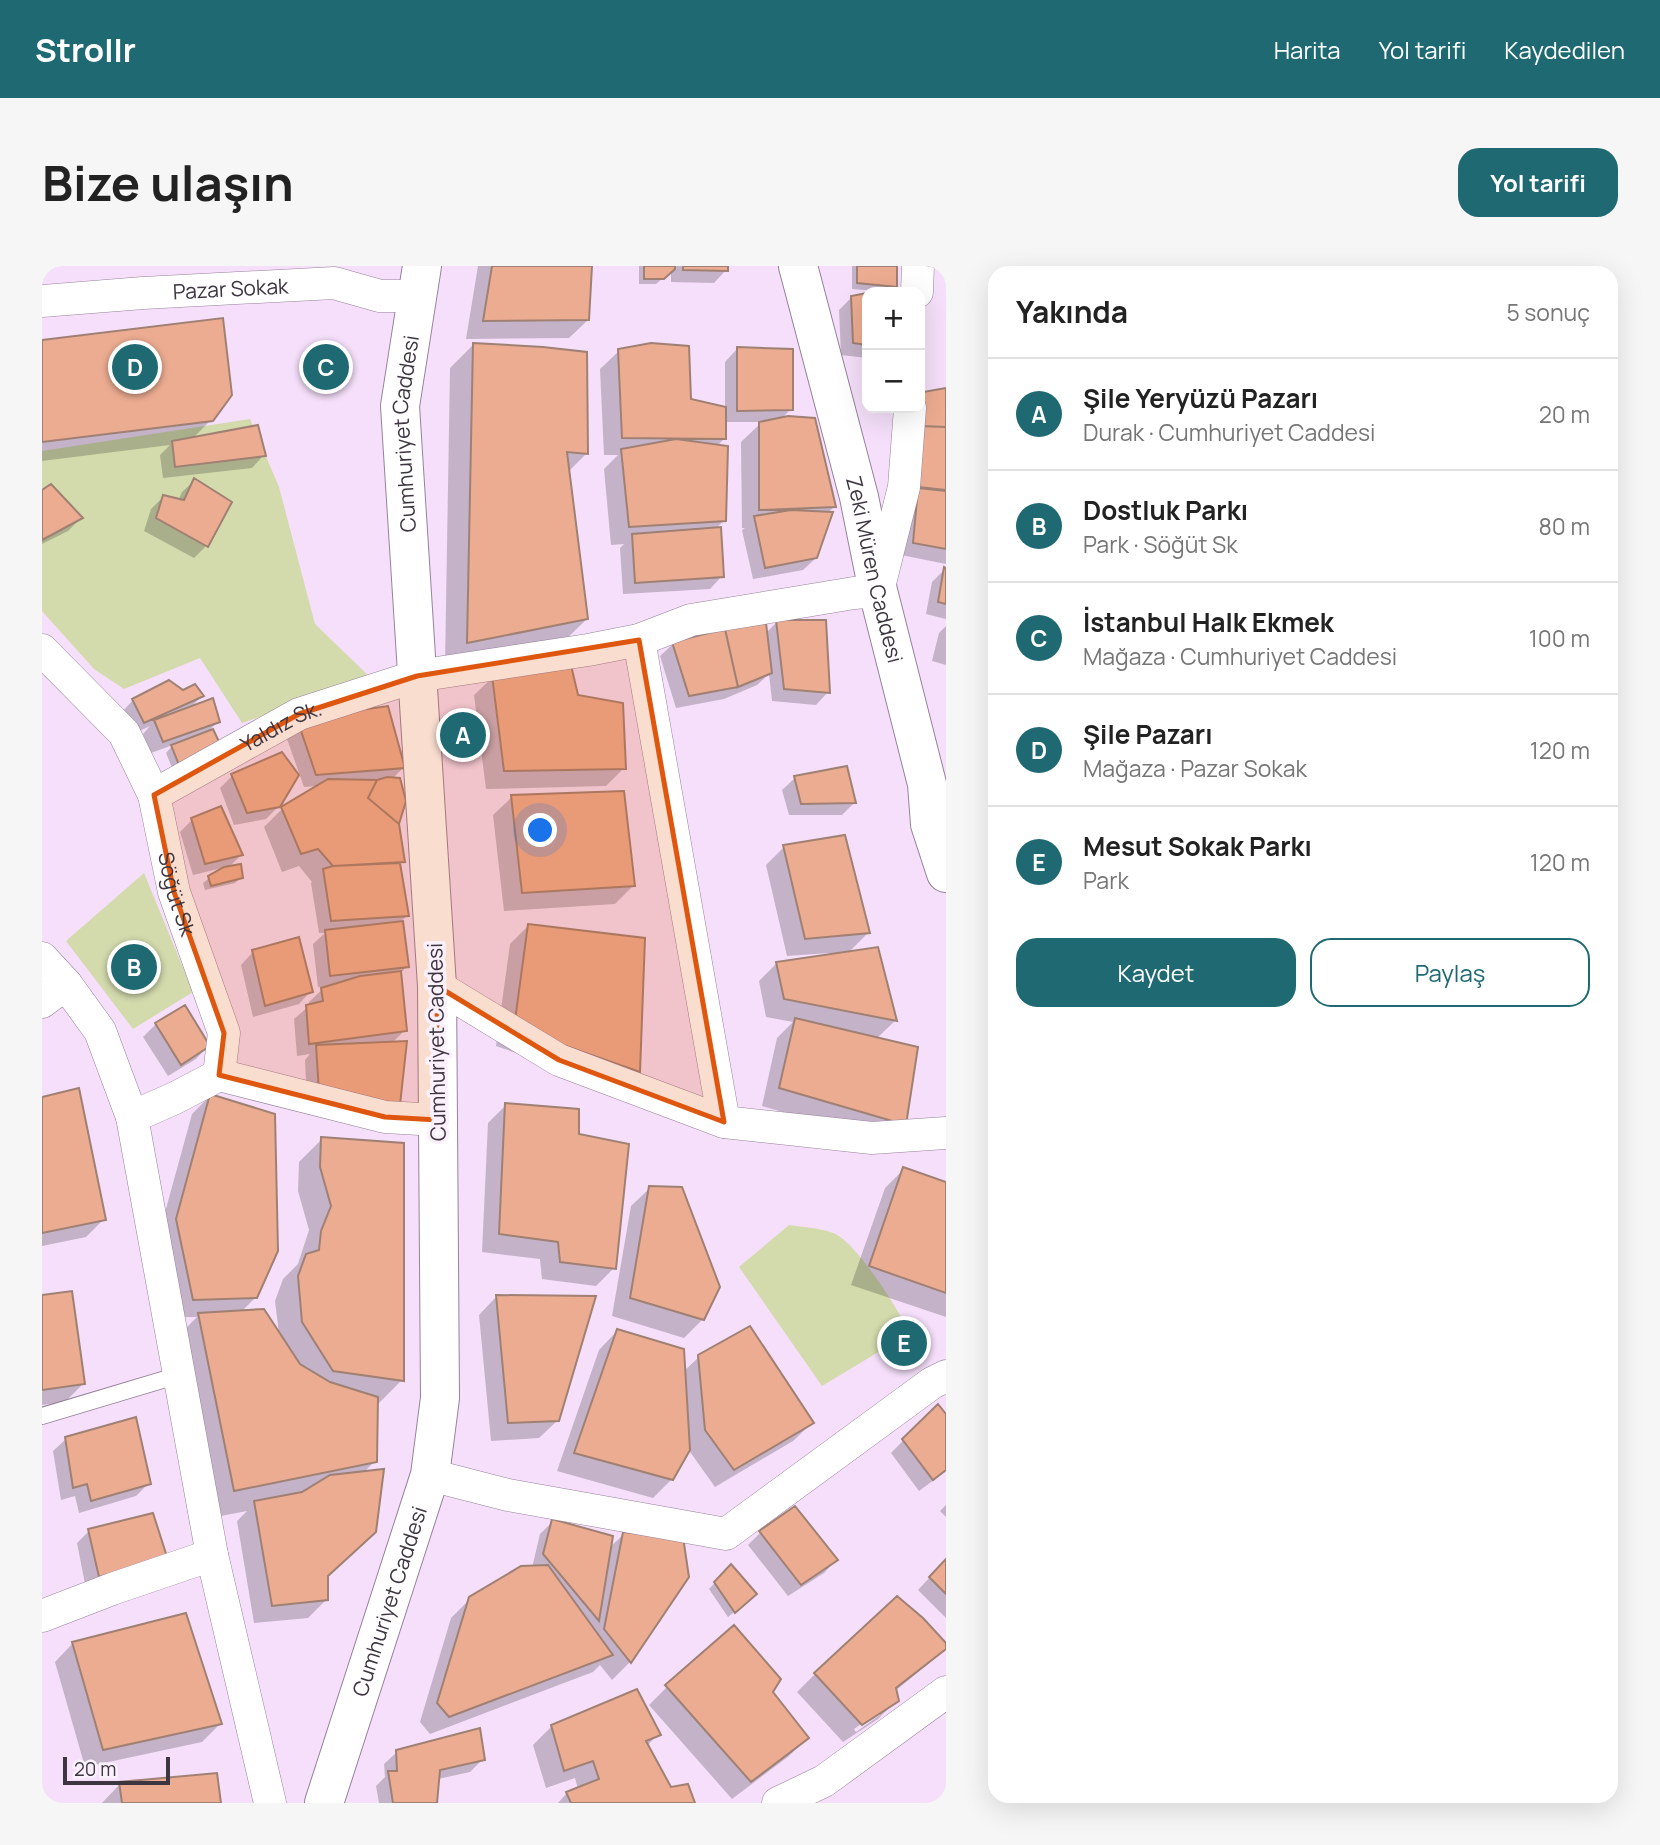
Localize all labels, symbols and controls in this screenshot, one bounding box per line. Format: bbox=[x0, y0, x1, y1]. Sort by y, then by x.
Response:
text: Strollr bbox=[35, 27, 136, 72]
text: Harita bbox=[1274, 33, 1341, 66]
text: Yol tarifi bbox=[1379, 33, 1466, 66]
text: Kaydedilen bbox=[1504, 33, 1625, 66]
button: Yol tarifi bbox=[1458, 148, 1618, 217]
text: Bize ulaşın bbox=[42, 149, 294, 216]
street label: Pazar Sokak bbox=[172, 271, 290, 305]
map controls bbox=[862, 287, 925, 413]
button: + bbox=[862, 287, 925, 350]
text: Yakında bbox=[1016, 291, 1128, 332]
text: 5 sonuç bbox=[1506, 296, 1590, 328]
street label: Cumhuriyet Caddesi bbox=[386, 333, 425, 533]
pin: D bbox=[112, 341, 158, 393]
pin: C bbox=[303, 341, 349, 393]
button: − bbox=[862, 350, 925, 413]
text: Şile Yeryüzü Pazarı bbox=[1083, 380, 1318, 416]
text: A bbox=[1031, 398, 1047, 430]
text: 20 m bbox=[1539, 398, 1590, 430]
text: Durak · Cumhuriyet Caddesi bbox=[1083, 416, 1375, 448]
street label: Zeki Müren Caddesi bbox=[840, 473, 910, 666]
text: Dostluk Parkı bbox=[1083, 492, 1248, 528]
text: B bbox=[1032, 510, 1046, 542]
text: 80 m bbox=[1539, 510, 1590, 542]
text: Park · Söğüt Sk bbox=[1083, 528, 1238, 560]
text: İstanbul Halk Ekmek bbox=[1083, 604, 1334, 640]
text: C bbox=[1031, 622, 1048, 654]
text: 100 m bbox=[1529, 622, 1590, 654]
text: Mağaza · Cumhuriyet Caddesi bbox=[1083, 640, 1397, 672]
street label: Yaldız Sk. bbox=[235, 694, 325, 758]
pin: A bbox=[440, 709, 486, 761]
text: Şile Pazarı bbox=[1083, 716, 1213, 752]
text: D bbox=[1031, 734, 1047, 766]
text: 120 m bbox=[1530, 734, 1590, 766]
text: Mağaza · Pazar Sokak bbox=[1083, 752, 1307, 784]
your location bbox=[523, 813, 557, 847]
text: Mesut Sokak Parkı bbox=[1083, 828, 1312, 864]
text: E bbox=[1032, 846, 1046, 878]
text: 120 m bbox=[1530, 846, 1590, 878]
street label: Söğüt Sk bbox=[152, 849, 203, 940]
text: Park bbox=[1083, 864, 1129, 896]
button: Kaydet bbox=[1016, 938, 1296, 1007]
button: Paylaş bbox=[1310, 938, 1590, 1007]
pin: B bbox=[111, 941, 157, 993]
street label: Cumhuriyet Caddesi bbox=[420, 943, 452, 1141]
pin: E bbox=[881, 1317, 927, 1369]
street label: Cumhuriyet Caddesi bbox=[345, 1503, 433, 1700]
scale bar bbox=[63, 1754, 170, 1786]
text: 20 m bbox=[74, 1756, 116, 1782]

